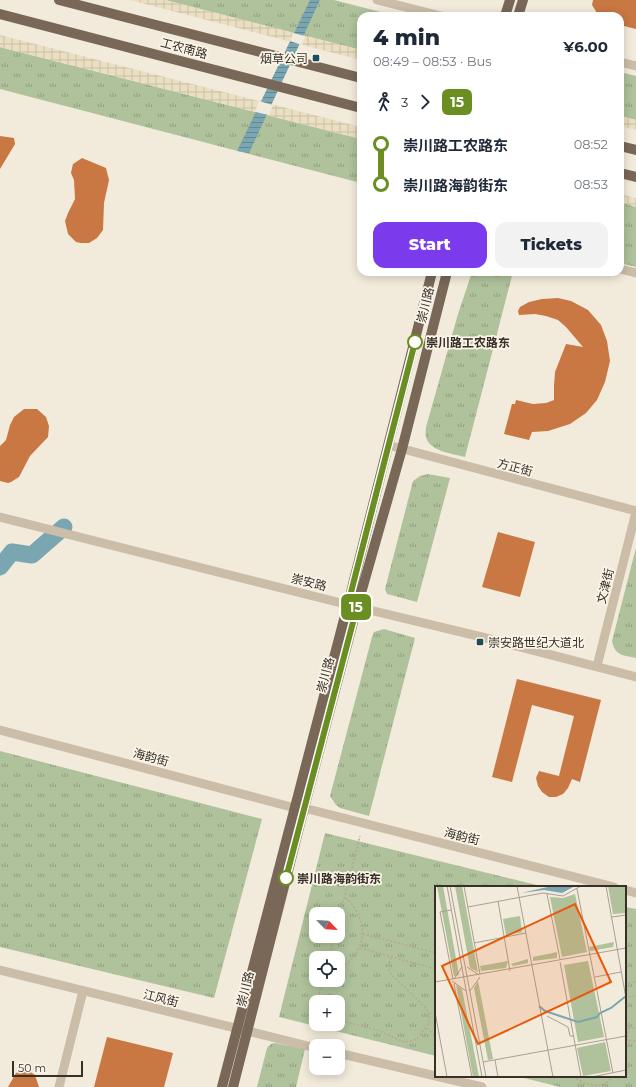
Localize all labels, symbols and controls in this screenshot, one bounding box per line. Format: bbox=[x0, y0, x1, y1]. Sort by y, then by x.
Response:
text: 4 min bbox=[373, 24, 440, 51]
street label: 工农南路 bbox=[159, 35, 209, 61]
text: ¥6.00 bbox=[563, 37, 608, 56]
place label: 烟草公司 bbox=[260, 51, 308, 66]
marker: 烟草公司 bbox=[311, 53, 321, 63]
text: 08:49 – 08:53 · Bus bbox=[373, 53, 492, 69]
icon: walk bbox=[373, 91, 395, 113]
icon: forward bbox=[414, 91, 436, 113]
text: 15 bbox=[450, 93, 464, 111]
text: 3 bbox=[401, 94, 408, 110]
text: 崇川路工农路东 bbox=[403, 136, 508, 155]
text: 08:52 bbox=[574, 136, 608, 152]
text: 崇川路海韵街东 bbox=[403, 176, 508, 195]
text: 08:53 bbox=[574, 176, 608, 192]
button: Start bbox=[373, 222, 487, 268]
button: Tickets bbox=[495, 222, 608, 268]
street label: 崇川路 bbox=[413, 286, 437, 324]
marker: 崇川路工农路东 bbox=[407, 334, 423, 350]
place label: 崇川路工农路东 bbox=[426, 335, 510, 350]
street label: 方正街 bbox=[496, 455, 534, 479]
street label: 文津街 bbox=[593, 567, 617, 605]
street label: 崇安路 bbox=[290, 570, 328, 594]
line badge: 15 bbox=[338, 594, 374, 620]
text: 15 bbox=[349, 598, 363, 616]
place label: 崇安路世纪大道北 bbox=[488, 635, 584, 650]
marker: 崇安路世纪大道北 bbox=[475, 637, 485, 647]
street label: 崇川路 bbox=[313, 656, 337, 694]
street label: 海韵街 bbox=[132, 745, 170, 769]
street label: 海韵街 bbox=[443, 824, 481, 848]
marker: 崇川路海韵街东 bbox=[278, 870, 294, 886]
place label: 崇川路海韵街东 bbox=[297, 871, 381, 886]
inset map bbox=[435, 886, 626, 1077]
north arrow bbox=[309, 907, 345, 943]
map controls bbox=[309, 907, 345, 1075]
button: locate bbox=[309, 951, 345, 987]
street label: 崇川路 bbox=[233, 970, 257, 1008]
street label: 江风街 bbox=[142, 986, 180, 1010]
button: + bbox=[309, 995, 345, 1031]
button: − bbox=[309, 1039, 345, 1075]
scale bar bbox=[12, 1059, 83, 1078]
text: 50 m bbox=[18, 1061, 46, 1075]

